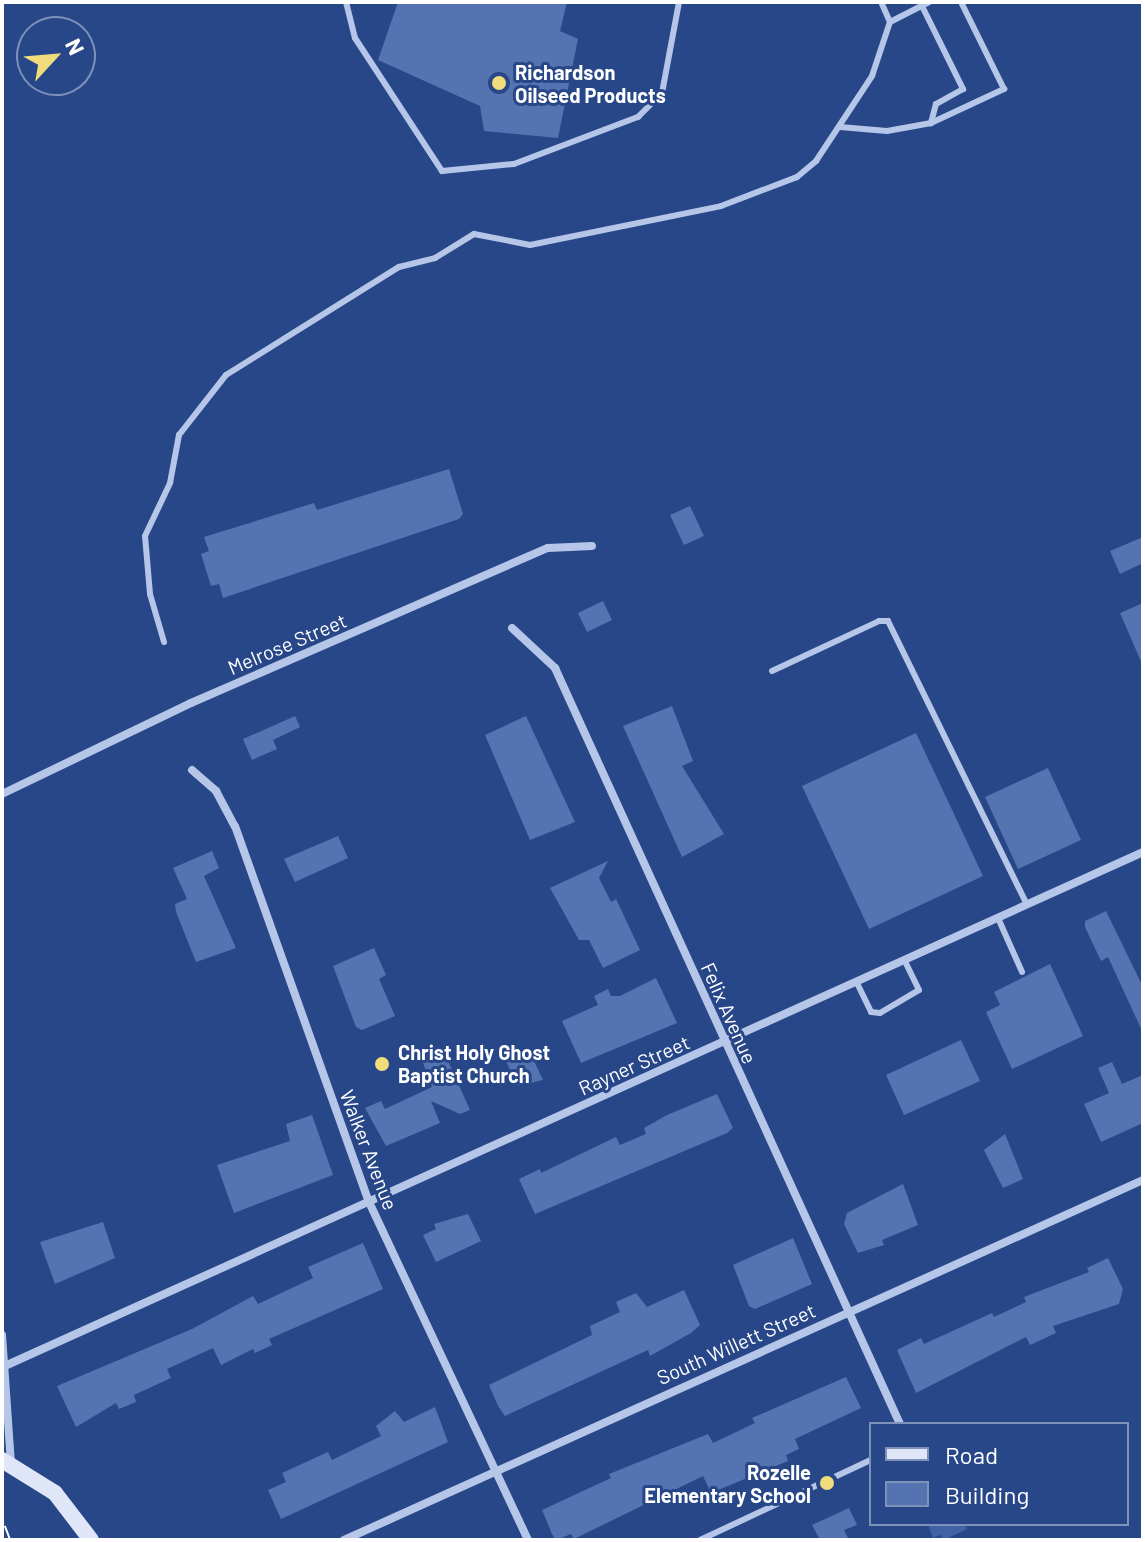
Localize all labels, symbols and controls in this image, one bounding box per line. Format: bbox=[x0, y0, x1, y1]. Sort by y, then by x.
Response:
north arrow bbox=[16, 16, 96, 96]
text: N bbox=[61, 34, 91, 59]
place label: Richardson Oilseed Products bbox=[515, 60, 666, 107]
marker: Richardson Oilseed Products bbox=[490, 74, 508, 92]
street label: Melrose Street bbox=[224, 608, 350, 680]
street label: Felix Avenue bbox=[696, 959, 762, 1067]
street label: Rayner Street bbox=[575, 1030, 693, 1100]
place label: Christ Holy Ghost Baptist Church bbox=[398, 1040, 550, 1087]
marker: Christ Holy Ghost Baptist Church bbox=[373, 1055, 391, 1073]
street label: Walker Avenue bbox=[335, 1087, 403, 1213]
street label: South Willett Street bbox=[653, 1298, 819, 1390]
legend bbox=[869, 1422, 1129, 1526]
text: Road bbox=[945, 1440, 998, 1469]
place label: Rozelle Elementary School bbox=[644, 1460, 811, 1507]
marker: Rozelle Elementary School bbox=[818, 1474, 836, 1492]
text: Building bbox=[945, 1480, 1029, 1509]

